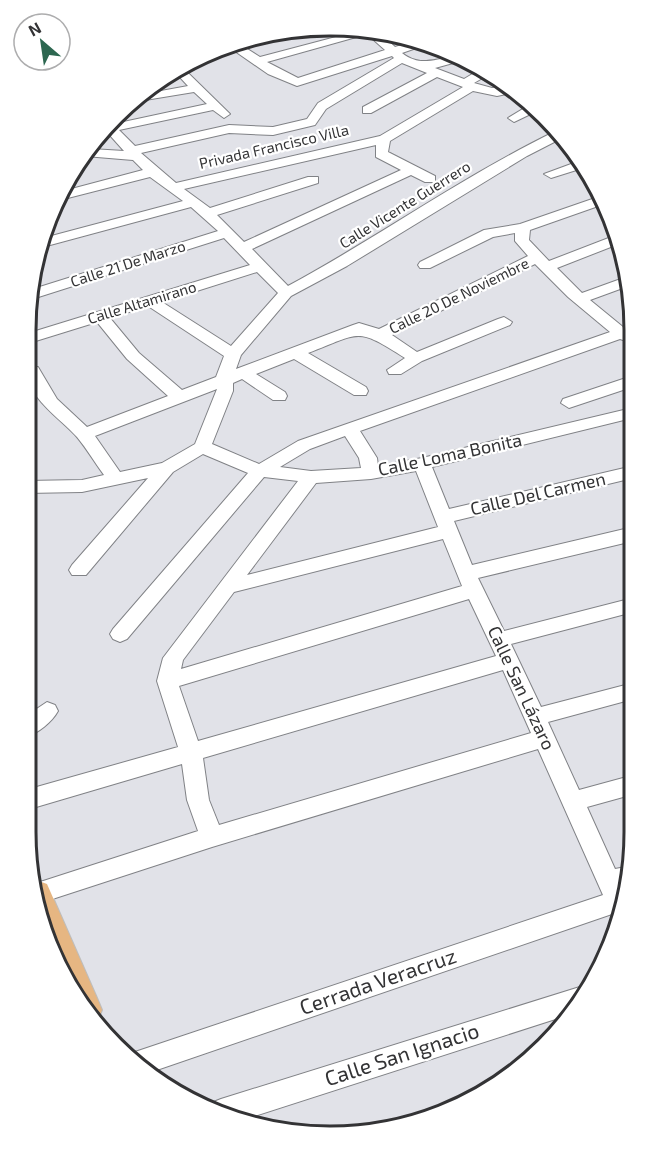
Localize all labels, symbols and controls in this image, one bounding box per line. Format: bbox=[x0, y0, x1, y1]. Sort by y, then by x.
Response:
north arrow bbox=[12, 12, 72, 72]
text: N bbox=[25, 17, 44, 40]
street label: Privada Francisco Villa bbox=[197, 120, 350, 172]
street label: Calle Vicente Guerrero bbox=[336, 157, 473, 252]
street label: Calle 21 De Marzo bbox=[68, 236, 187, 290]
street label: Calle 20 De Noviembre bbox=[386, 253, 532, 337]
street label: Calle Altamirano bbox=[85, 277, 198, 327]
street label: Calle Loma Bonita bbox=[376, 428, 524, 480]
street label: Calle Del Carmen bbox=[468, 467, 608, 519]
street label: Calle San Lázaro bbox=[484, 622, 560, 753]
street label: Cerrada Veracruz bbox=[296, 942, 459, 1019]
street label: Calle San Ignacio bbox=[321, 1017, 482, 1090]

